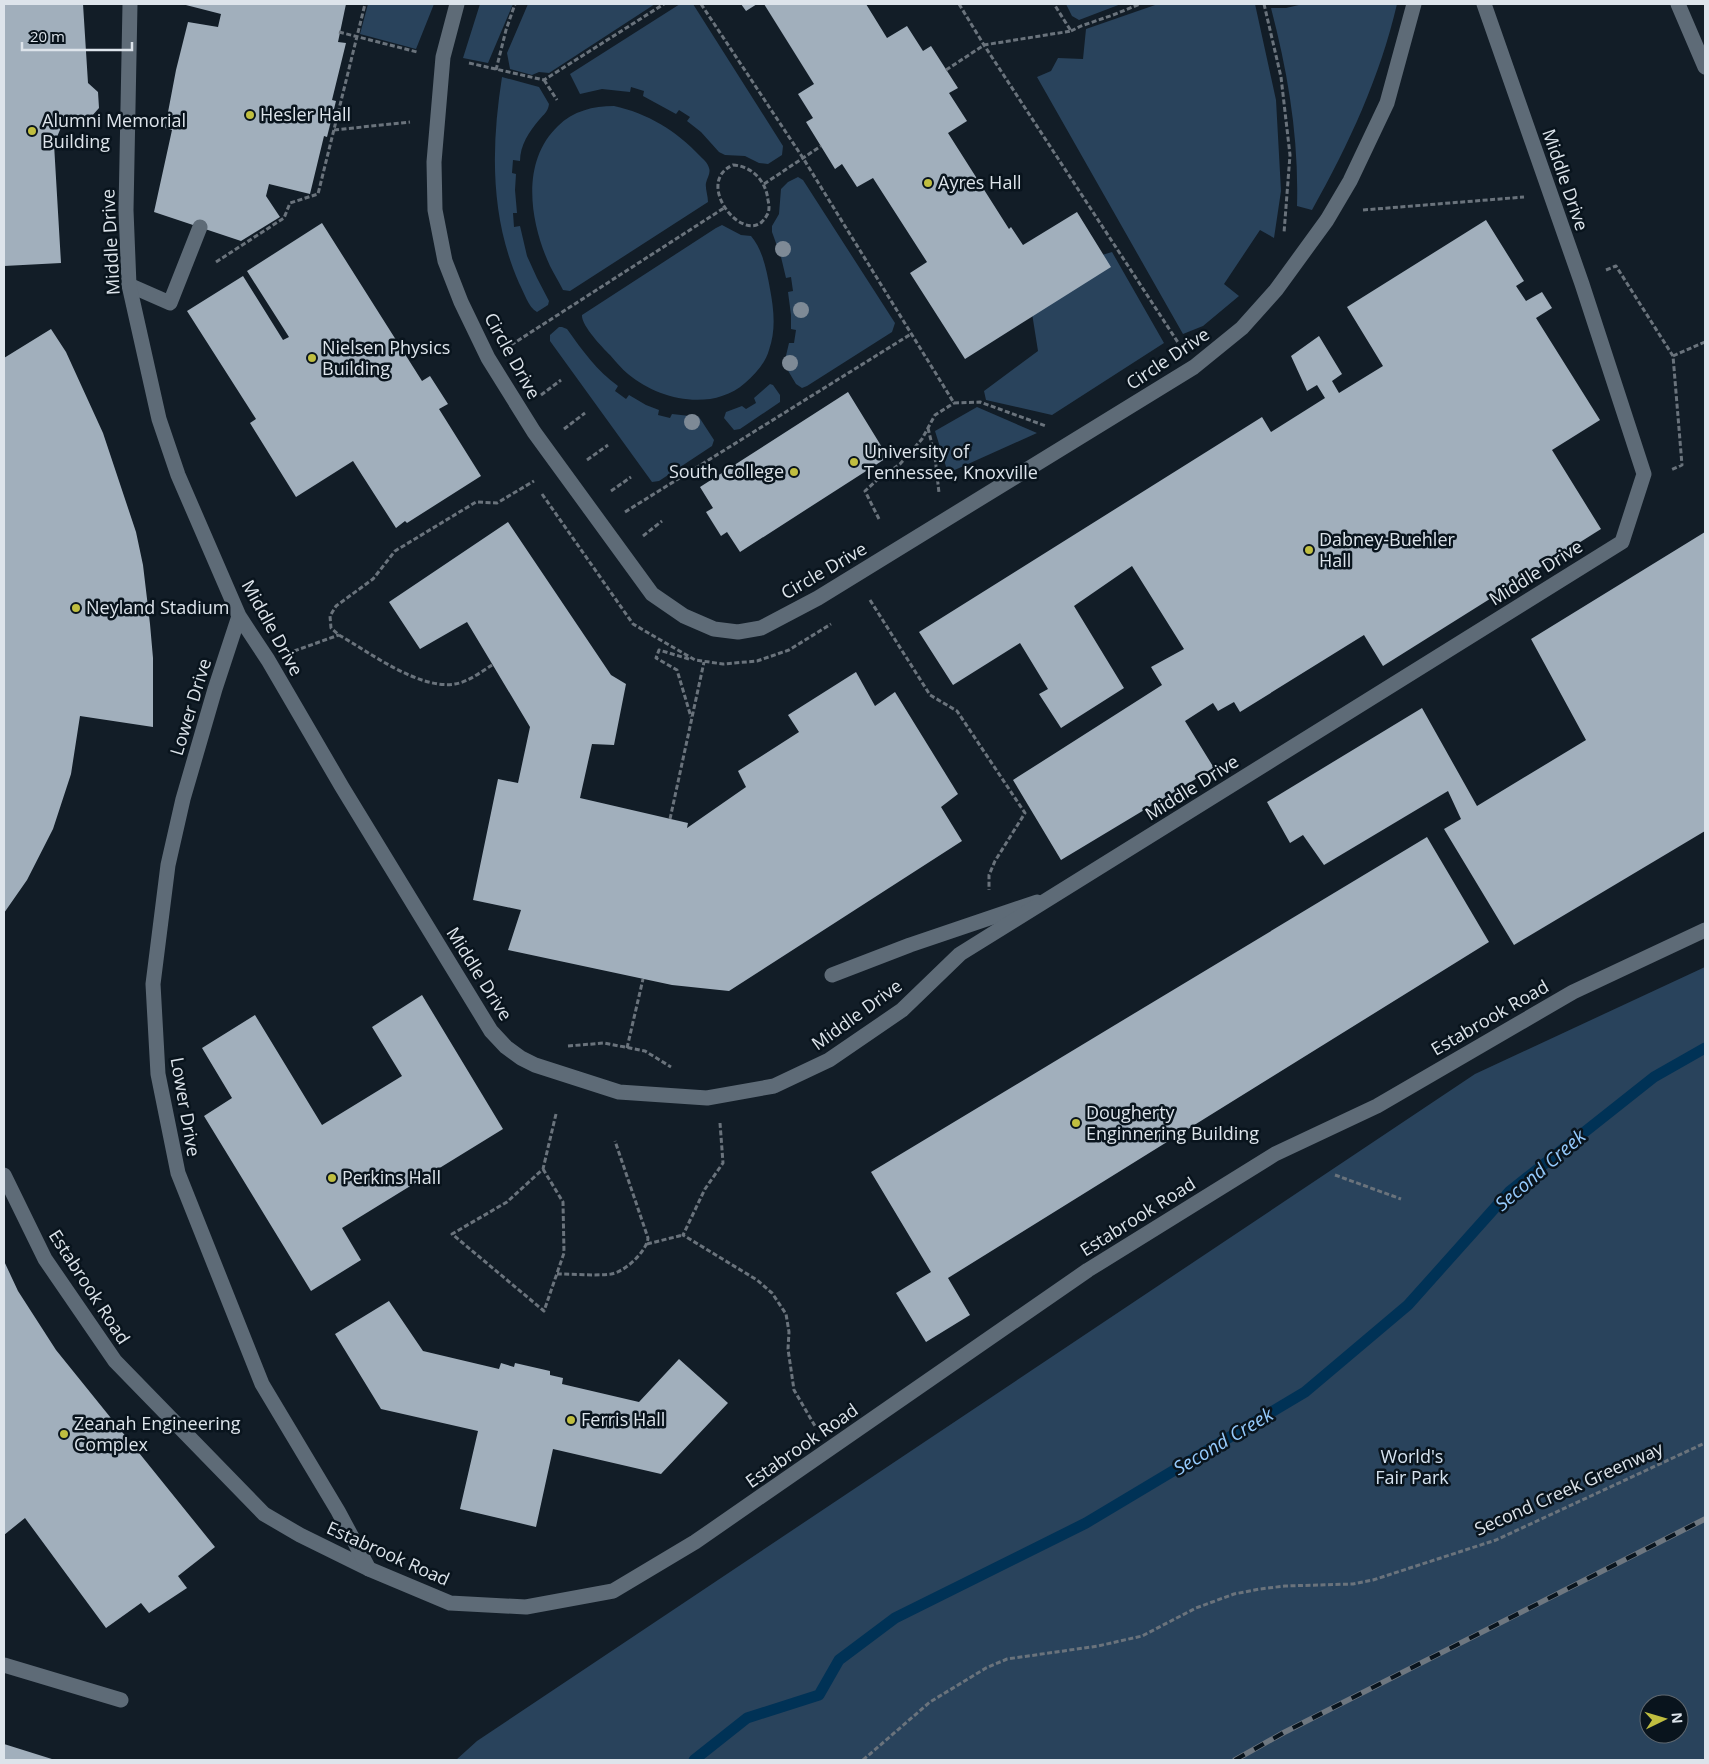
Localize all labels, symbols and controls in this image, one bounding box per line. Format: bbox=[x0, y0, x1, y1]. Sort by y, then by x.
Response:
scale bar bbox=[22, 20, 132, 52]
text: 20 m bbox=[30, 26, 65, 46]
place label: Hesler Hall bbox=[260, 102, 351, 126]
place label: Alumni Memorial Building bbox=[42, 108, 186, 153]
marker: Hesler Hall bbox=[244, 109, 256, 121]
marker: Alumni Memorial Building bbox=[26, 125, 38, 137]
street label: Middle Drive bbox=[1537, 126, 1595, 234]
place label: Ayres Hall bbox=[938, 170, 1021, 194]
marker: Ayres Hall bbox=[922, 177, 934, 189]
street label: Middle Drive bbox=[95, 188, 125, 296]
street label: Circle Drive bbox=[479, 308, 546, 403]
street label: Circle Drive bbox=[1121, 322, 1214, 395]
place label: Nielsen Physics Building bbox=[322, 335, 450, 380]
marker: Nielsen Physics Building bbox=[306, 352, 318, 364]
place label: University of Tennessee, Knoxville bbox=[864, 439, 1038, 484]
marker: University of Tennessee, Knoxville bbox=[848, 456, 860, 468]
place label: South College bbox=[669, 459, 784, 483]
marker: South College bbox=[788, 466, 800, 478]
place label: Dabney-Buehler Hall bbox=[1319, 527, 1455, 572]
street label: Middle Drive bbox=[1484, 534, 1587, 610]
street label: Circle Drive bbox=[776, 536, 871, 604]
marker: Dabney-Buehler Hall bbox=[1303, 544, 1315, 556]
street label: Middle Drive bbox=[237, 575, 309, 680]
place label: Neyland Stadium bbox=[86, 595, 230, 619]
marker: Neyland Stadium bbox=[70, 602, 82, 614]
street label: Lower Drive bbox=[164, 655, 216, 758]
street label: Middle Drive bbox=[1140, 749, 1243, 825]
street label: Middle Drive bbox=[442, 922, 518, 1025]
street label: Middle Drive bbox=[806, 973, 906, 1055]
street label: Estabrook Road bbox=[1426, 974, 1553, 1061]
street label: Lower Drive bbox=[165, 1055, 207, 1158]
place label: Dougherty Enginnering Building bbox=[1086, 1100, 1259, 1145]
marker: Dougherty Enginnering Building bbox=[1070, 1117, 1082, 1129]
water label: Second Creek bbox=[1489, 1123, 1591, 1217]
place label: Perkins Hall bbox=[342, 1165, 441, 1189]
street label: Estabrook Road bbox=[1075, 1171, 1200, 1261]
marker: Perkins Hall bbox=[326, 1172, 338, 1184]
street label: Estabrook Road bbox=[44, 1225, 136, 1348]
street label: Estabrook Road bbox=[740, 1397, 862, 1493]
water label: Second Creek bbox=[1168, 1401, 1278, 1481]
place label: Ferris Hall bbox=[581, 1407, 665, 1431]
place label: Zeanah Engineering Complex bbox=[74, 1411, 241, 1456]
marker: Ferris Hall bbox=[565, 1414, 577, 1426]
marker: Zeanah Engineering Complex bbox=[58, 1428, 70, 1440]
street label: Second Creek Greenway bbox=[1471, 1435, 1667, 1541]
park label: World's Fair Park bbox=[1375, 1444, 1449, 1489]
street label: Estabrook Road bbox=[323, 1515, 454, 1591]
north arrow bbox=[1639, 1694, 1689, 1744]
text: N bbox=[1667, 1711, 1687, 1724]

